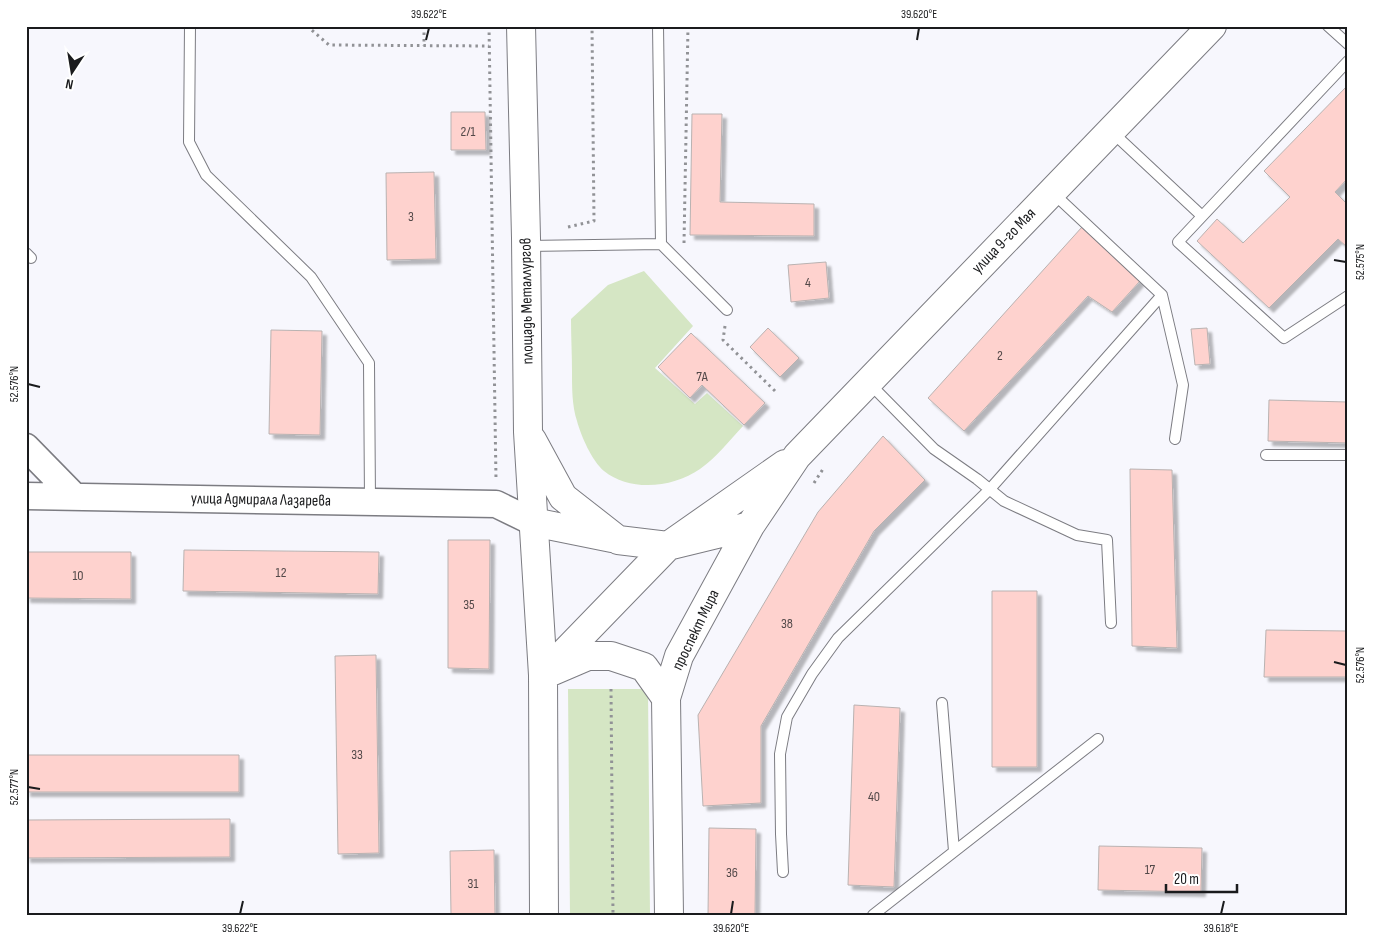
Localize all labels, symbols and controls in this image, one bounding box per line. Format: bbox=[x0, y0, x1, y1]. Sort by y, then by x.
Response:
text: 39.622°E bbox=[411, 7, 447, 22]
text: 39.620°E bbox=[901, 7, 937, 22]
north arrow bbox=[48, 48, 98, 98]
text: N bbox=[64, 75, 75, 93]
house number: 2/1 bbox=[460, 123, 476, 140]
street label: улица 9-го Мая bbox=[968, 204, 1040, 278]
house number: 3 bbox=[408, 208, 414, 225]
street label: площадь Металлургов bbox=[516, 237, 538, 365]
text: 52.575°N bbox=[1353, 244, 1368, 280]
house number: 4 bbox=[805, 274, 811, 291]
house number: 2 bbox=[997, 347, 1003, 364]
text: 52.576°N bbox=[7, 366, 22, 402]
house number: 7А bbox=[696, 368, 709, 385]
street label: улица Адмирала Лазарева bbox=[191, 489, 331, 511]
house number: 12 bbox=[276, 564, 287, 581]
house number: 10 bbox=[72, 567, 84, 584]
street label: проспект Мира bbox=[668, 587, 724, 673]
house number: 35 bbox=[463, 596, 475, 613]
house number: 38 bbox=[781, 615, 793, 632]
text: 52.576°N bbox=[1353, 647, 1368, 683]
house number: 33 bbox=[351, 746, 363, 763]
text: 52.577°N bbox=[7, 769, 22, 805]
house number: 40 bbox=[868, 788, 880, 805]
house number: 17 bbox=[1145, 861, 1156, 878]
scale bar bbox=[1166, 861, 1238, 893]
house number: 36 bbox=[726, 864, 738, 881]
text: 20 m bbox=[1174, 870, 1199, 889]
house number: 31 bbox=[468, 875, 478, 892]
text: 39.622°E bbox=[222, 921, 258, 936]
text: 39.620°E bbox=[713, 921, 749, 936]
text: 39.618°E bbox=[1203, 921, 1239, 936]

